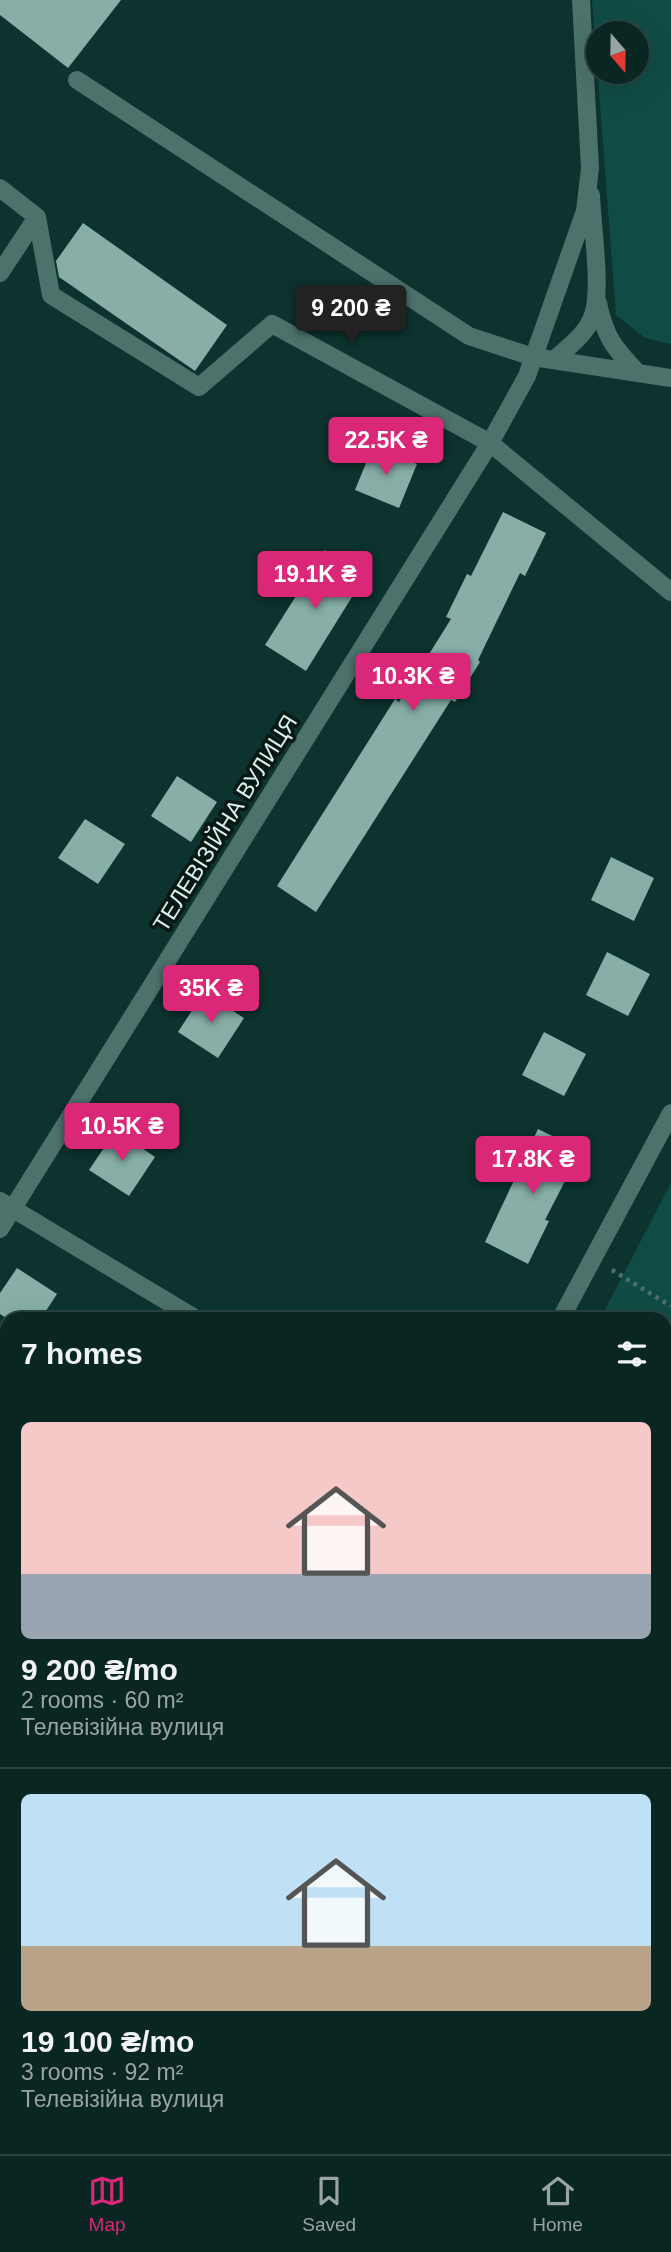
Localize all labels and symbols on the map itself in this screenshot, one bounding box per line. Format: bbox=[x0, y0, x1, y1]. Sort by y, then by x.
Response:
north arrow bbox=[586, 21, 649, 84]
pin: 9 200 ₴ bbox=[286, 286, 416, 345]
pin: 22.5K ₴ bbox=[321, 418, 451, 477]
pin: 19.1K ₴ bbox=[250, 552, 380, 611]
pin: 10.3K ₴ bbox=[348, 654, 478, 713]
street label: ТЕЛЕВІЗІЙНА ВУЛИЦЯ bbox=[147, 709, 302, 936]
pin: 35K ₴ bbox=[162, 965, 260, 1025]
pin: 10.5K ₴ bbox=[57, 1104, 187, 1163]
pin: 17.8K ₴ bbox=[468, 1136, 598, 1196]

